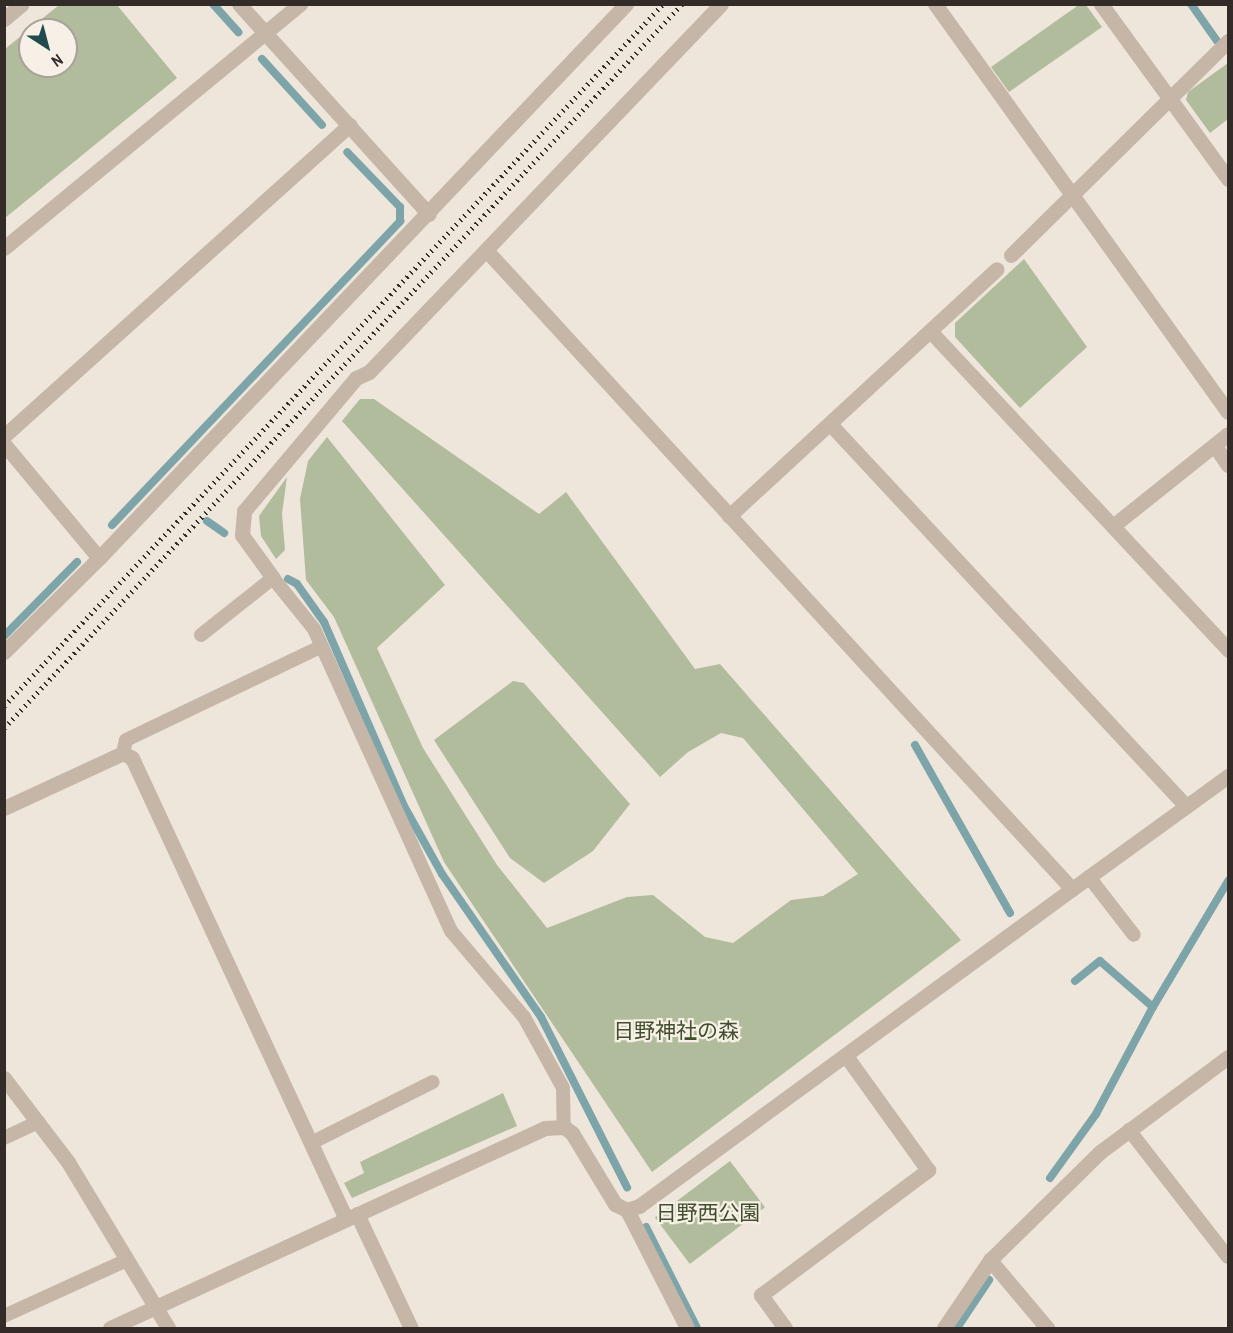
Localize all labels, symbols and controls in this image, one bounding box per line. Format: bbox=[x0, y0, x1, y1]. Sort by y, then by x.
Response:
north arrow bbox=[18, 18, 78, 78]
text: N bbox=[47, 49, 68, 73]
park label: 日野神社の森 bbox=[613, 1018, 739, 1044]
park label: 日野西公園 bbox=[656, 1200, 760, 1226]

